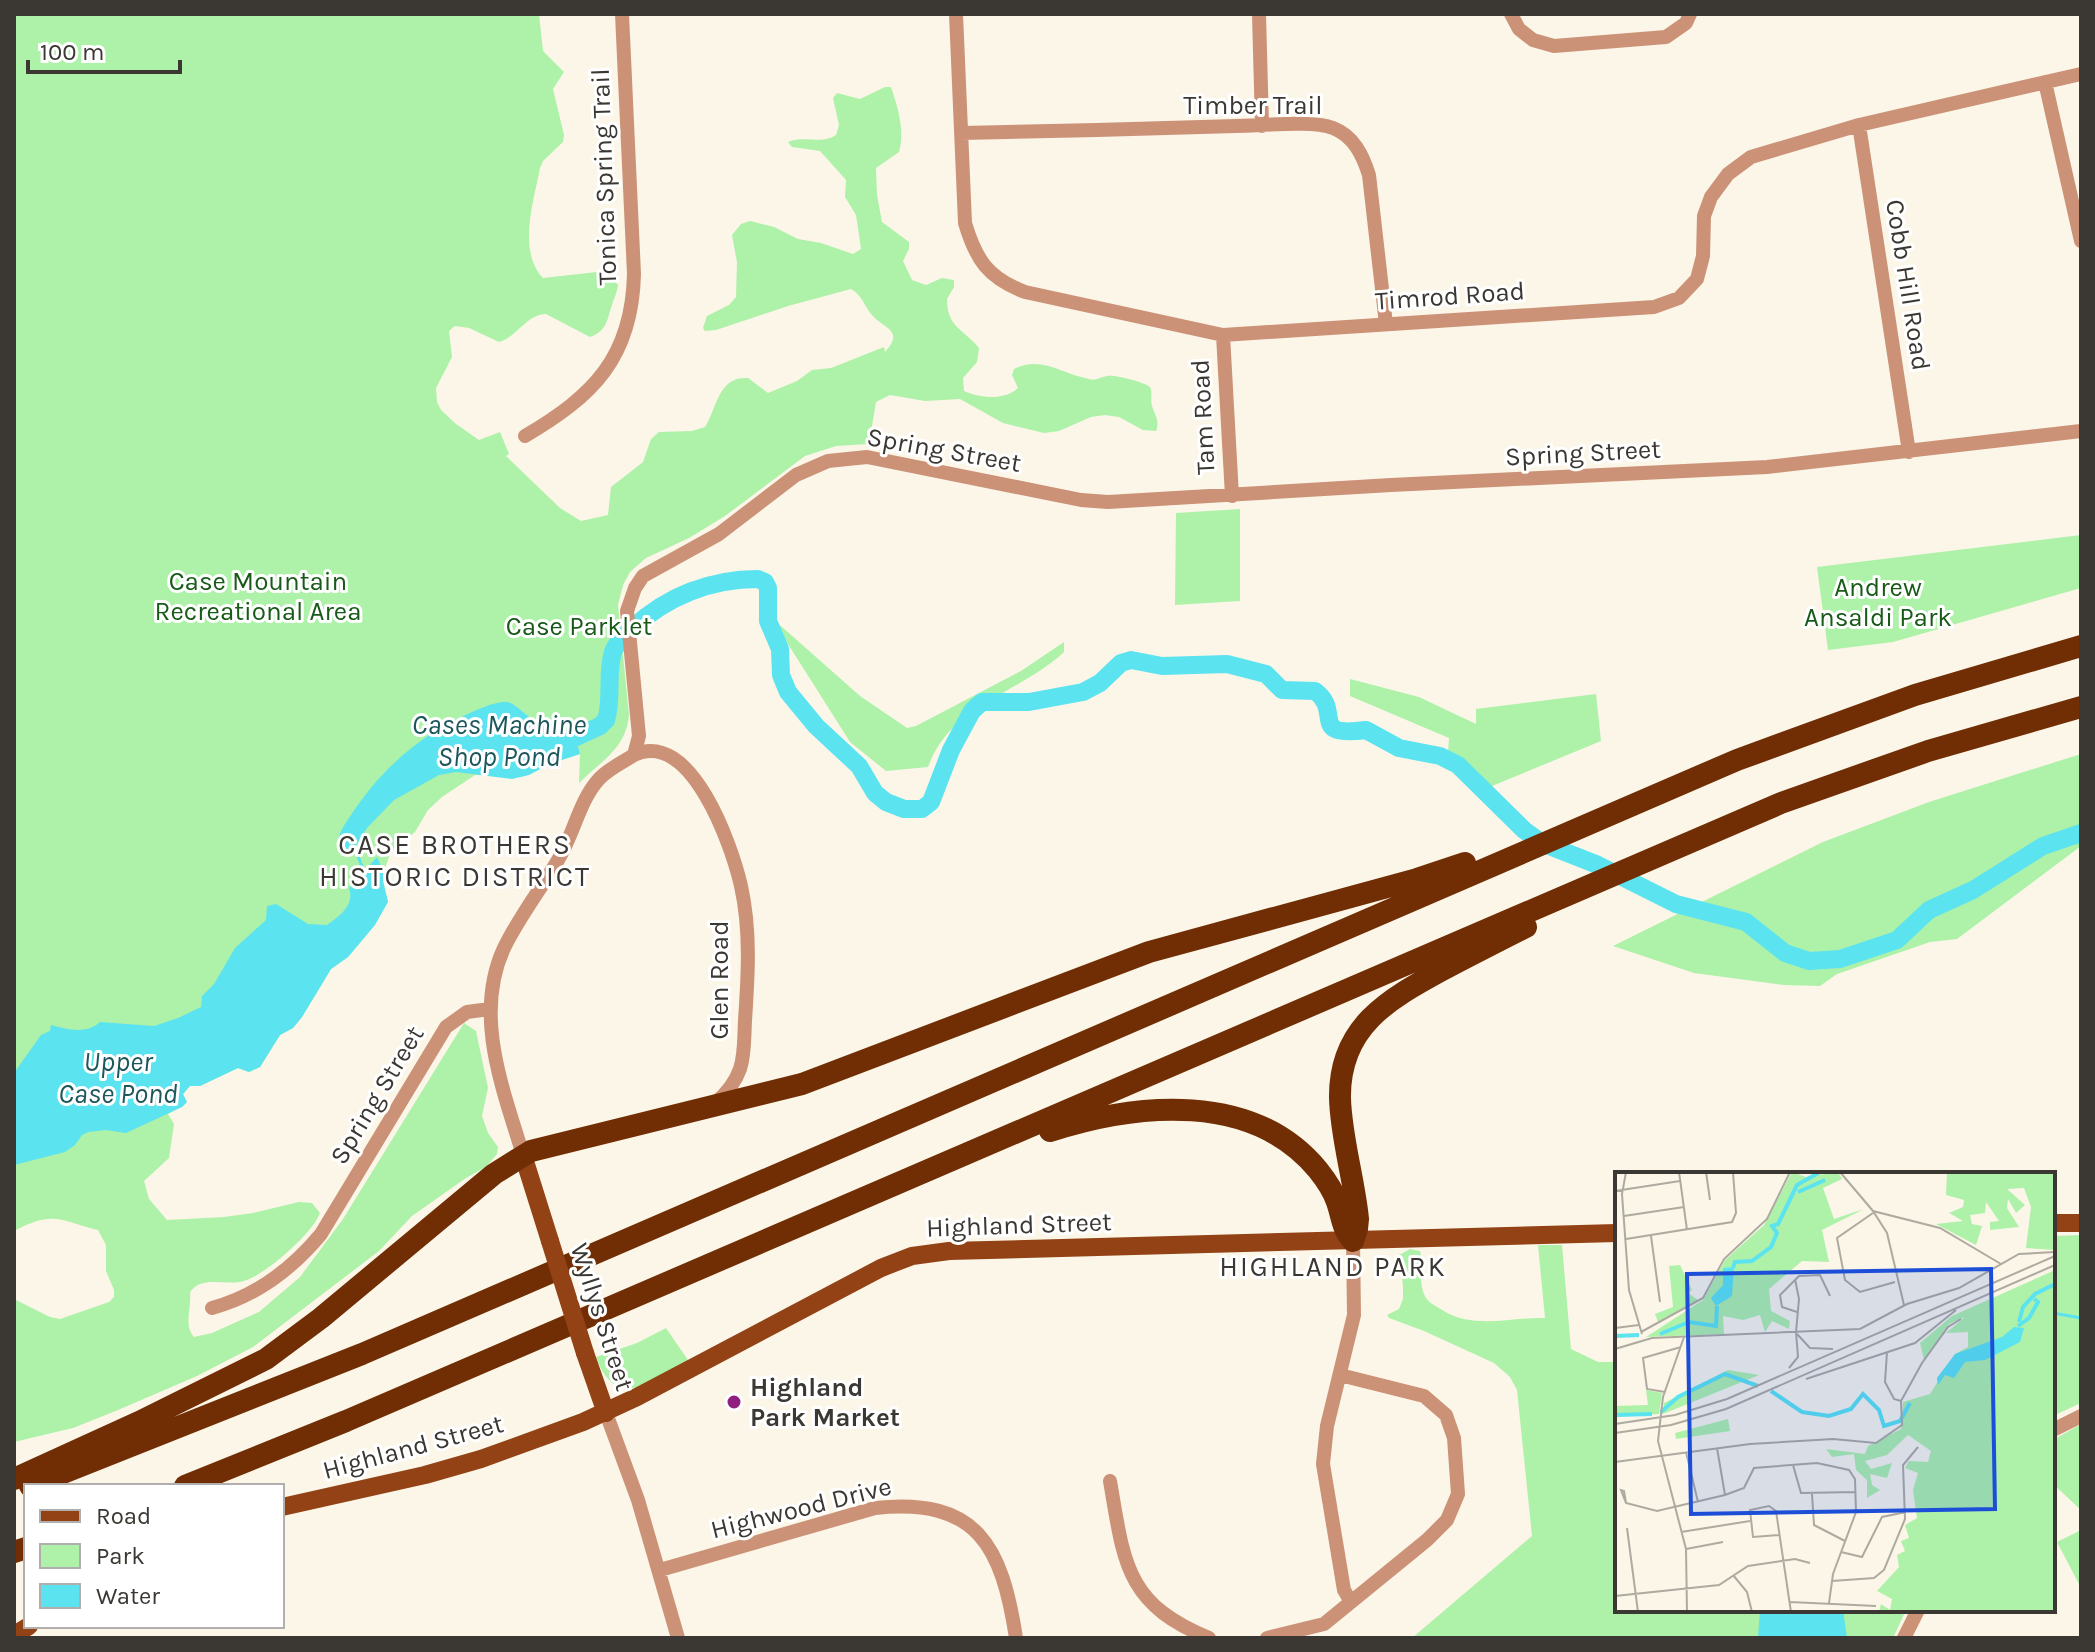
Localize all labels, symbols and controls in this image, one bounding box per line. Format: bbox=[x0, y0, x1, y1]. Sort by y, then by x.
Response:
scale bar bbox=[28, 24, 180, 74]
text: 100 m bbox=[40, 38, 105, 66]
street label: Tonica Spring Trail bbox=[585, 68, 623, 286]
street label: Timber Trail bbox=[1183, 90, 1323, 121]
street label: Cobb Hill Road bbox=[1879, 197, 1937, 373]
street label: Timrod Road bbox=[1374, 275, 1526, 317]
street label: Tam Road bbox=[1185, 359, 1221, 475]
street label: Spring Street bbox=[865, 421, 1024, 479]
street label: Spring Street bbox=[1504, 433, 1662, 473]
park label: Case Mountain Recreational Area bbox=[155, 566, 361, 627]
park label: Andrew Ansaldi Park bbox=[1804, 572, 1952, 633]
park label: Case Parklet bbox=[506, 611, 653, 642]
water label: Cases Machine Shop Pond bbox=[412, 708, 586, 773]
district label: CASE BROTHERS HISTORIC DISTRICT bbox=[319, 828, 591, 893]
street label: Glen Road bbox=[704, 920, 735, 1040]
street label: Spring Street bbox=[324, 1020, 431, 1170]
water label: Upper Case Pond bbox=[58, 1045, 178, 1110]
inset map bbox=[1615, 1172, 2055, 1612]
street label: Highland Street bbox=[926, 1206, 1113, 1244]
street label: Wyllys Street bbox=[564, 1239, 640, 1395]
district label: HIGHLAND PARK bbox=[1219, 1250, 1447, 1283]
place label: Highland Park Market bbox=[750, 1372, 900, 1433]
marker: Highland Park Market bbox=[725, 1393, 743, 1411]
street label: Highland Street bbox=[319, 1408, 507, 1486]
street label: Highwood Drive bbox=[707, 1471, 895, 1545]
legend bbox=[24, 1484, 284, 1628]
text: Road bbox=[96, 1502, 151, 1530]
text: Park bbox=[96, 1542, 145, 1570]
text: Water bbox=[96, 1582, 160, 1610]

